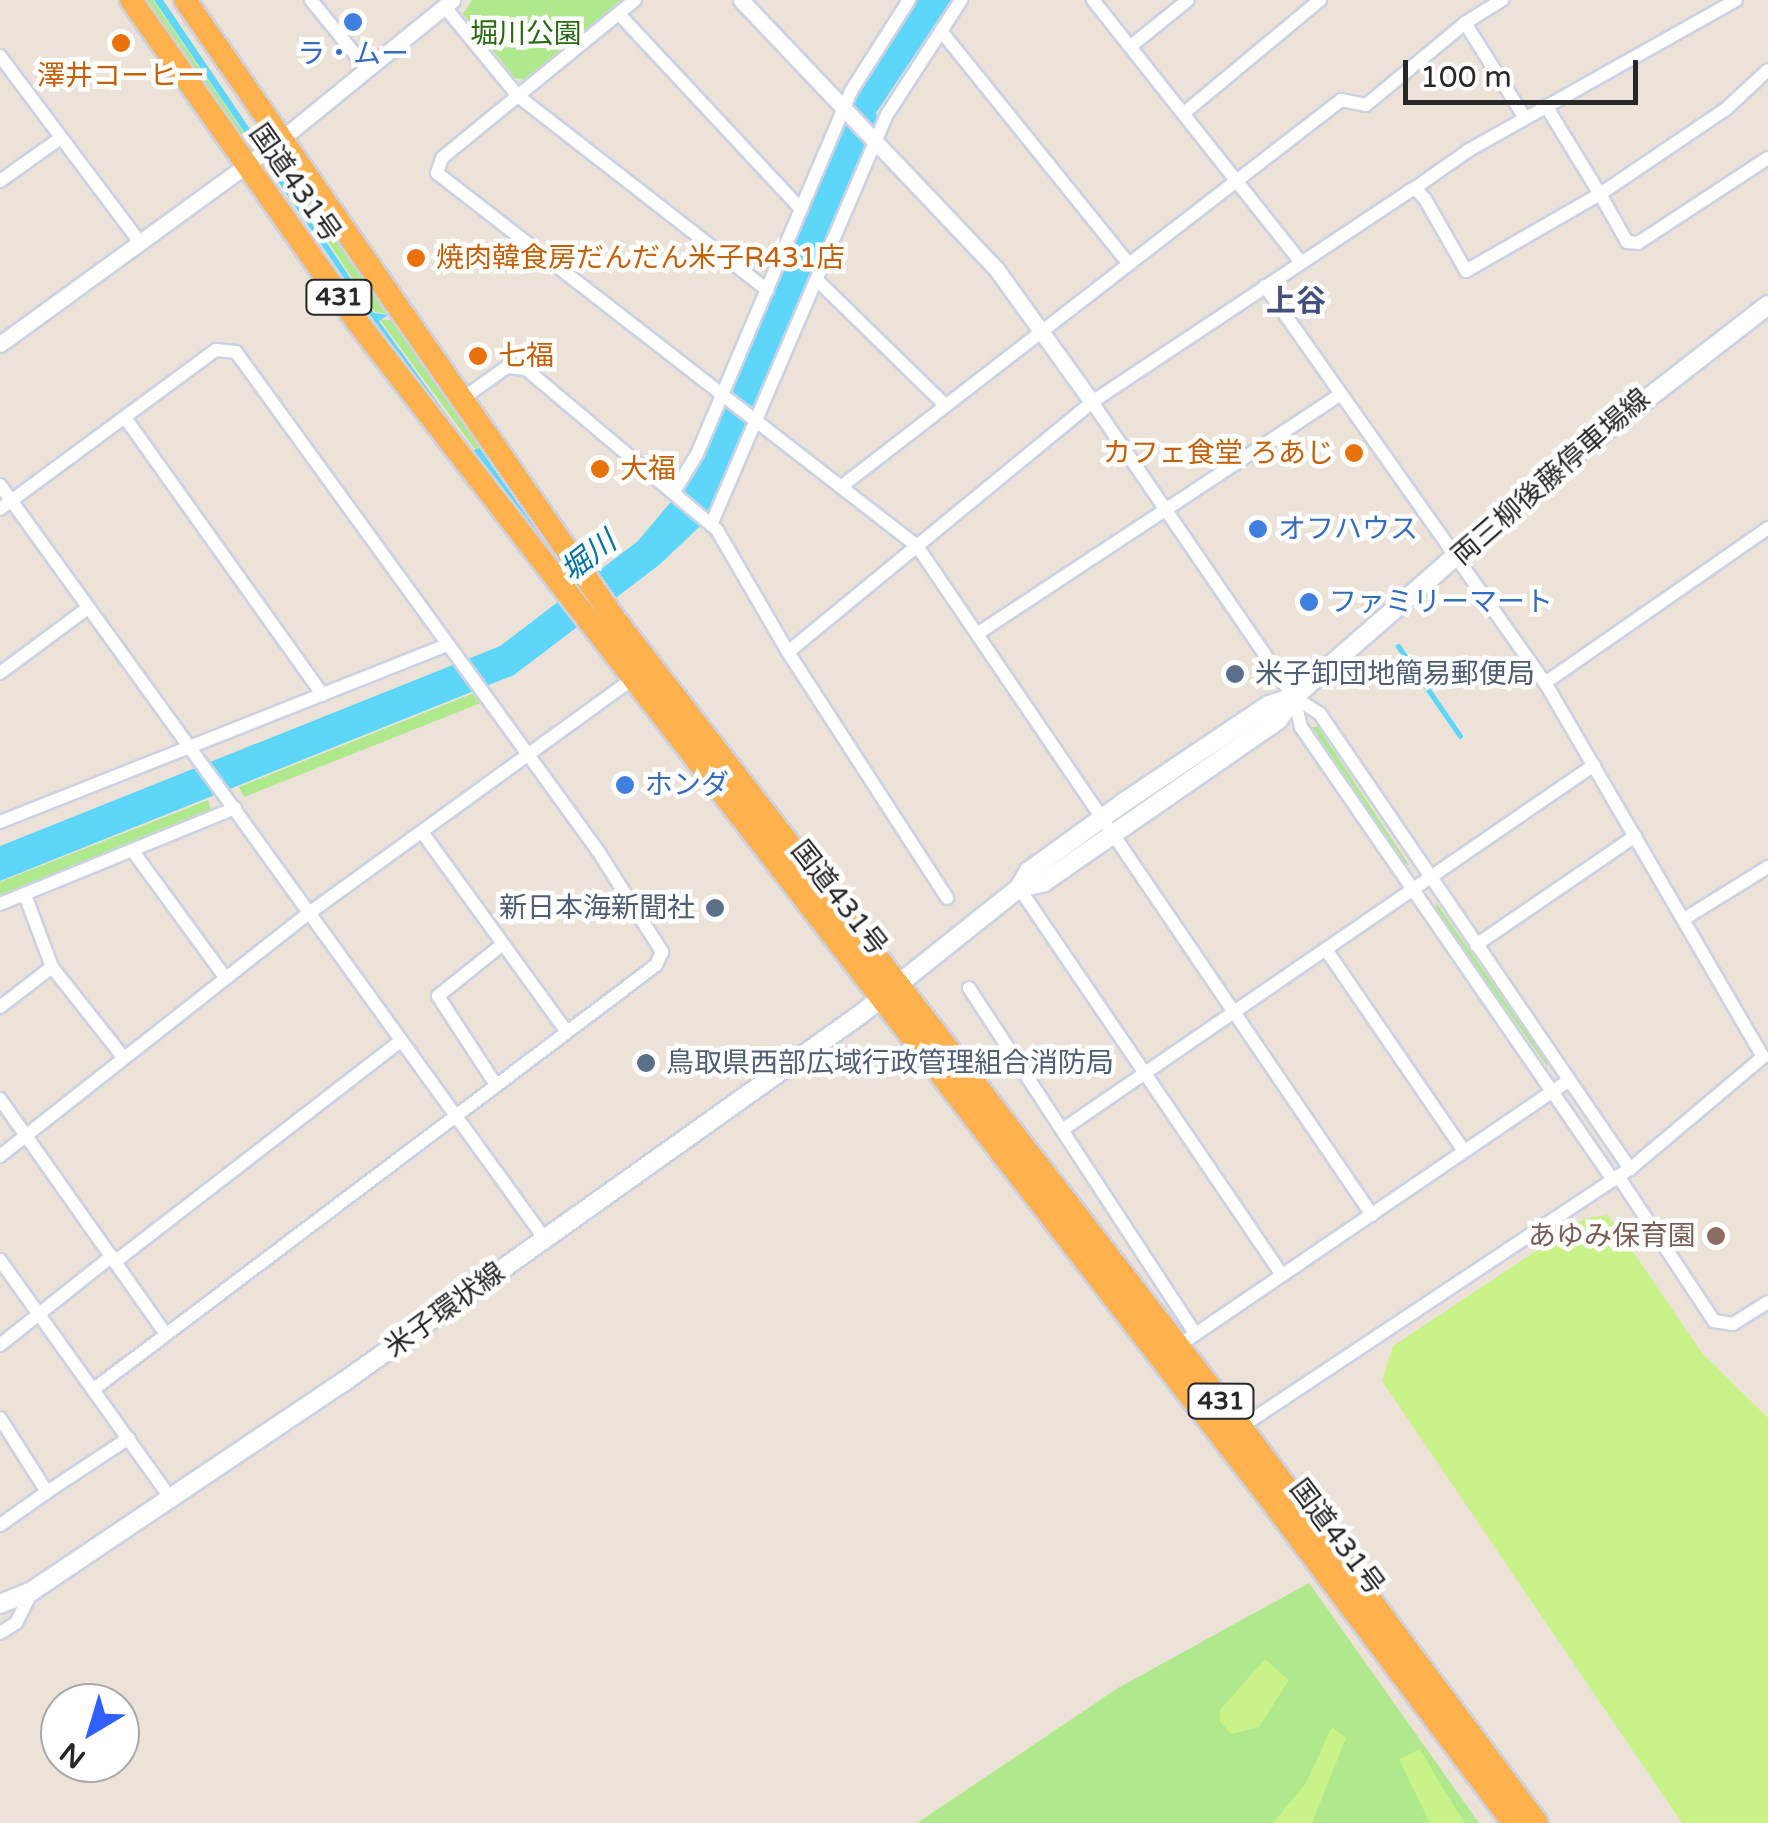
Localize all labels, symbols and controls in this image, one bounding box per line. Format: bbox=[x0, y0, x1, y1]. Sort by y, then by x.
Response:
marker: ラ・ムー bbox=[342, 11, 364, 33]
park label: 堀川公園 bbox=[470, 17, 582, 51]
marker: 澤井コーヒー bbox=[110, 32, 132, 54]
place label: ラ・ムー bbox=[297, 37, 409, 71]
scale bar bbox=[1408, 40, 1643, 102]
place label: 澤井コーヒー bbox=[37, 59, 205, 93]
text: 100 m bbox=[1420, 59, 1512, 96]
street label: 国道431号 bbox=[242, 117, 348, 249]
place label: 焼肉韓食房だんだん米子R431店 bbox=[436, 241, 845, 275]
marker: 焼肉韓食房だんだん米子R431店 bbox=[405, 247, 427, 269]
road number: 431 bbox=[304, 277, 374, 317]
district label: 上谷 bbox=[1266, 284, 1326, 320]
place label: 七福 bbox=[498, 339, 554, 373]
marker: 七福 bbox=[467, 345, 489, 367]
street label: 両三柳後藤停車場線 bbox=[1445, 382, 1657, 572]
place label: カフェ食堂 ろあじ bbox=[1103, 436, 1334, 470]
marker: カフェ食堂 ろあじ bbox=[1343, 442, 1365, 464]
place label: 大福 bbox=[620, 452, 676, 486]
marker: 大福 bbox=[589, 458, 611, 480]
place label: オフハウス bbox=[1278, 512, 1418, 546]
marker: オフハウス bbox=[1247, 518, 1269, 540]
water label: 堀川 bbox=[554, 524, 624, 590]
place label: ファミリーマート bbox=[1329, 585, 1553, 619]
marker: ファミリーマート bbox=[1298, 591, 1320, 613]
place label: 米子卸団地簡易郵便局 bbox=[1255, 657, 1535, 691]
marker: 米子卸団地簡易郵便局 bbox=[1224, 663, 1246, 685]
place label: ホンダ bbox=[645, 768, 729, 802]
marker: ホンダ bbox=[614, 774, 636, 796]
street label: 国道431号 bbox=[784, 834, 894, 962]
place label: 新日本海新聞社 bbox=[499, 891, 695, 925]
marker: 新日本海新聞社 bbox=[704, 897, 726, 919]
place label: 鳥取県西部広域行政管理組合消防局 bbox=[666, 1046, 1114, 1080]
marker: 鳥取県西部広域行政管理組合消防局 bbox=[635, 1052, 657, 1074]
place label: あゆみ保育園 bbox=[1528, 1219, 1696, 1253]
marker: あゆみ保育園 bbox=[1705, 1225, 1727, 1247]
street label: 米子環状線 bbox=[378, 1255, 512, 1365]
road number: 431 bbox=[1186, 1381, 1256, 1421]
street label: 国道431号 bbox=[1282, 1472, 1392, 1602]
north arrow bbox=[40, 1683, 140, 1783]
text: N bbox=[53, 1735, 92, 1775]

